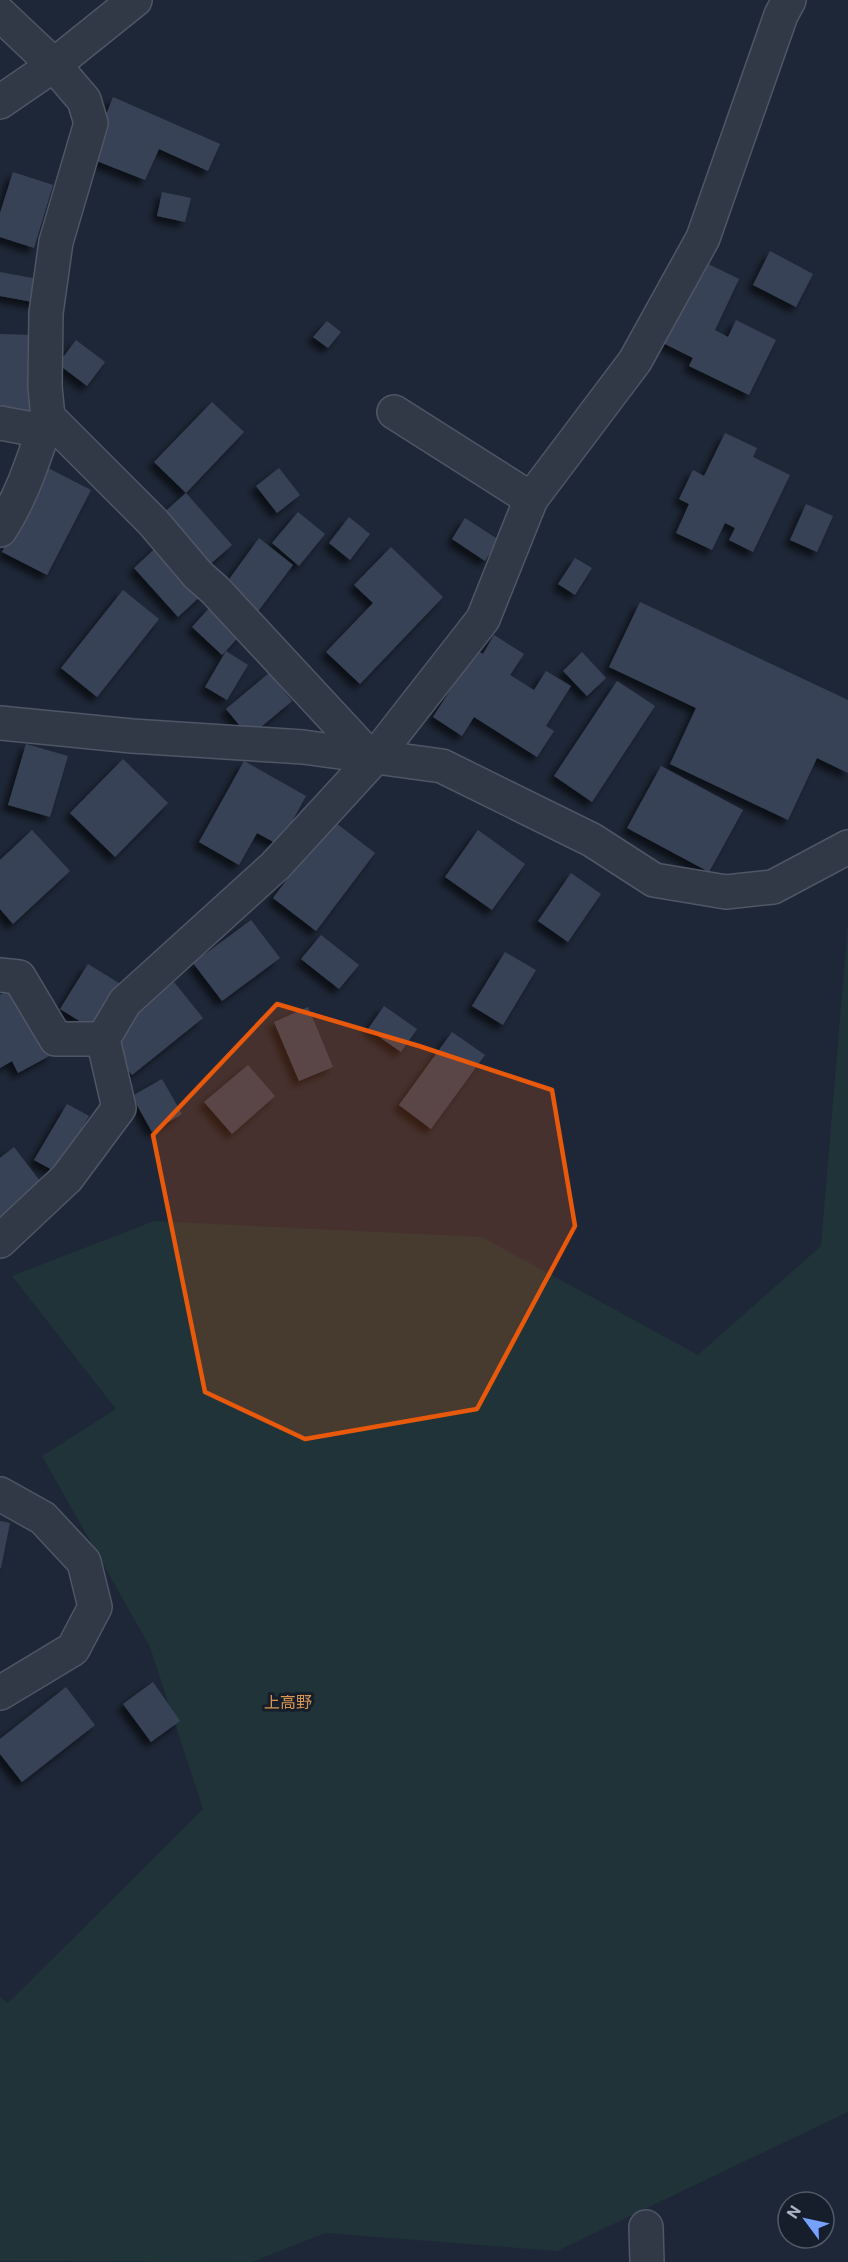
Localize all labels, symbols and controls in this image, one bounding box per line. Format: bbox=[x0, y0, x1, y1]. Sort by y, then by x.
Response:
district label: 上高野 bbox=[264, 1693, 312, 1712]
north arrow bbox=[776, 2190, 836, 2250]
text: N bbox=[783, 2202, 805, 2222]

